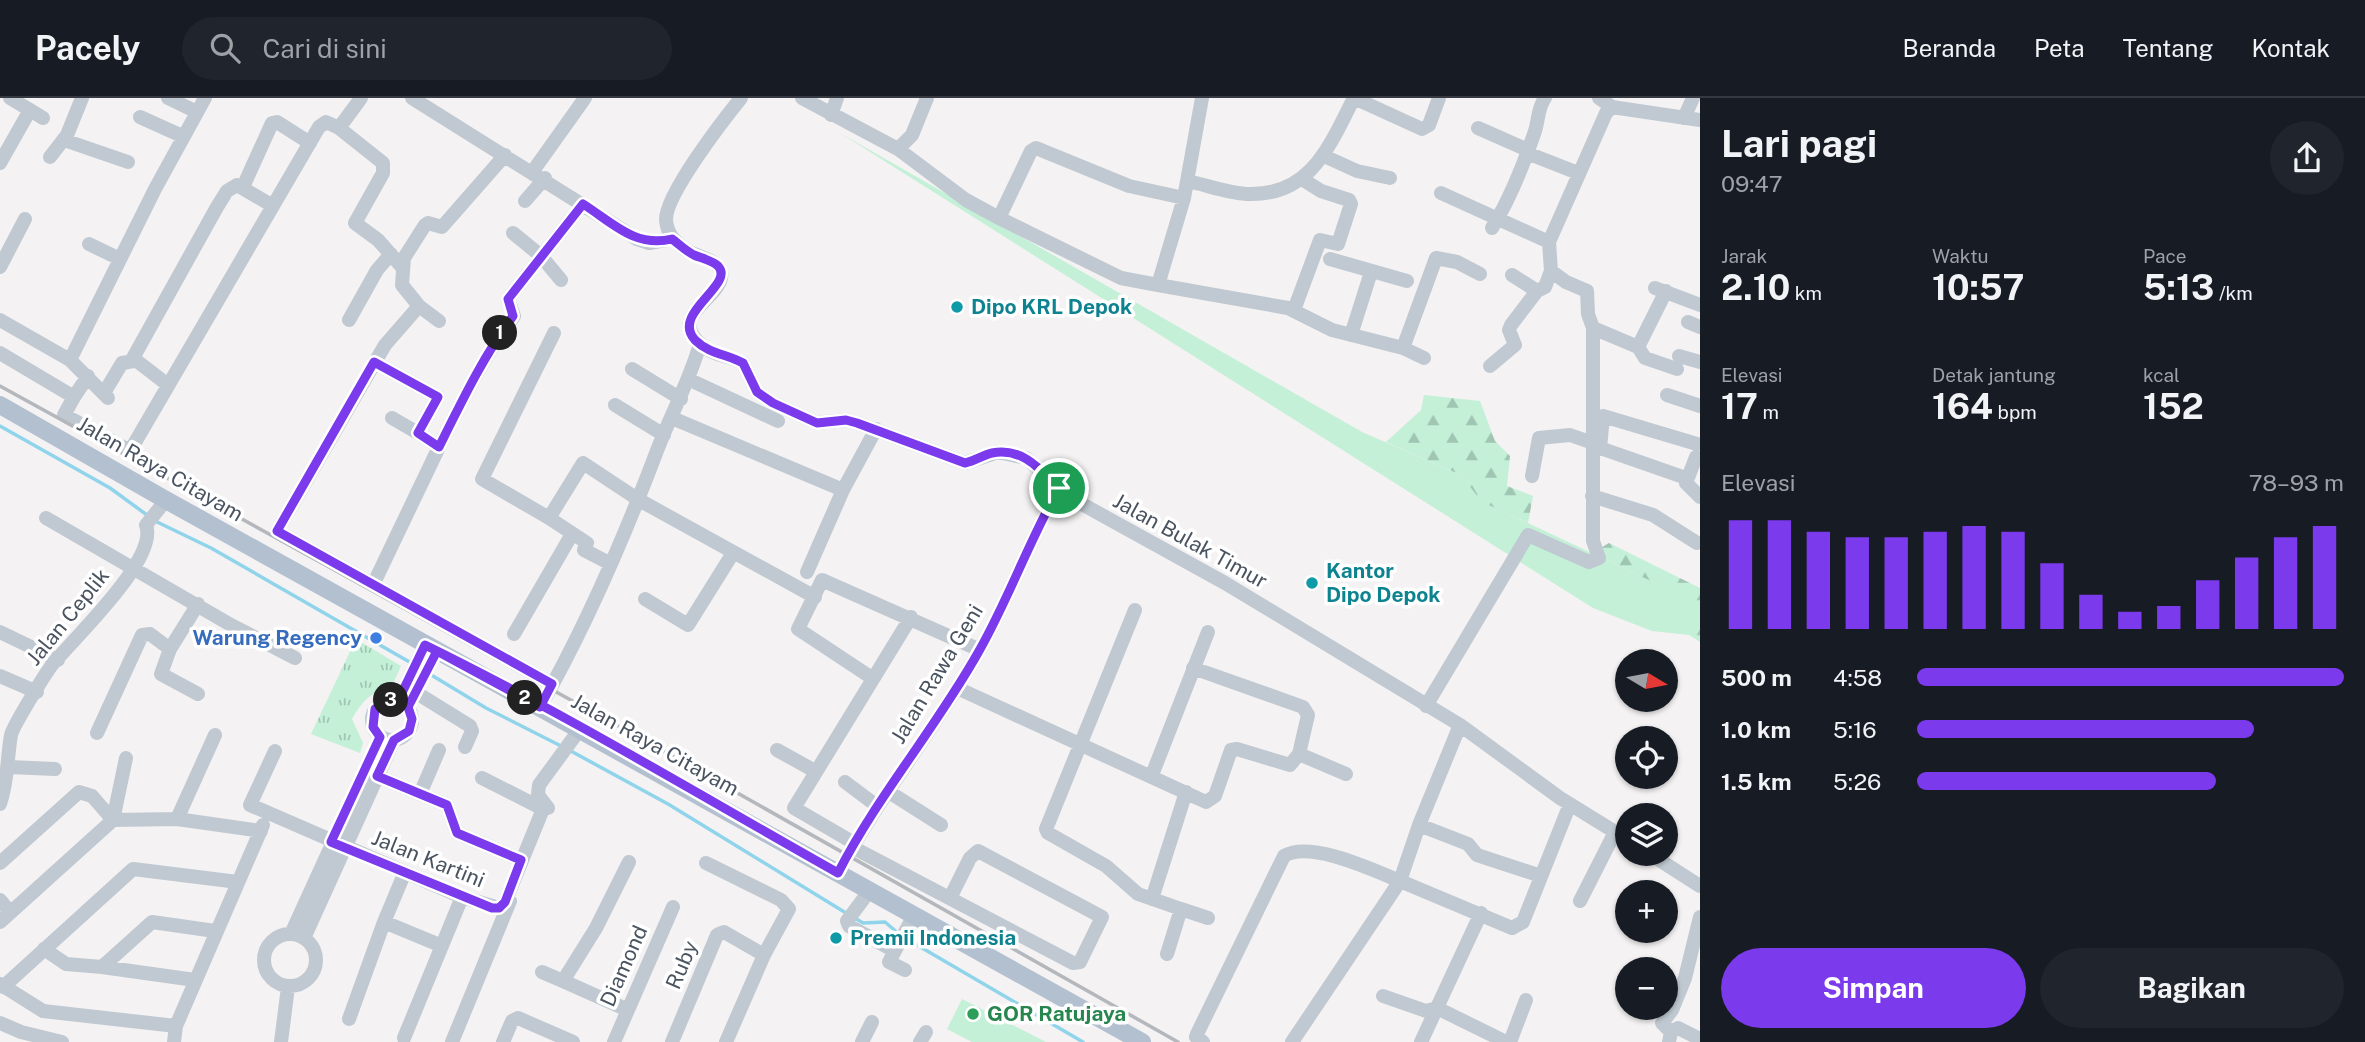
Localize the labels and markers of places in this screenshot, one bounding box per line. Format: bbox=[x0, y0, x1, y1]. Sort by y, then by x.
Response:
place label: Dipo KRL Depok bbox=[971, 294, 1132, 319]
marker: Dipo KRL Depok bbox=[949, 299, 965, 315]
pin: 1 bbox=[482, 316, 518, 350]
pin bbox=[1029, 458, 1089, 518]
place label: Kantor Dipo Depok bbox=[1326, 558, 1441, 607]
marker: Kantor Dipo Depok bbox=[1304, 575, 1320, 591]
place label: Warung Regency bbox=[193, 625, 362, 650]
marker: Warung Regency bbox=[368, 630, 384, 646]
pin: 2 bbox=[508, 680, 542, 716]
pin: 3 bbox=[374, 682, 408, 718]
place label: Premii Indonesia bbox=[850, 925, 1016, 950]
marker: Premii Indonesia bbox=[828, 930, 844, 946]
place label: GOR Ratujaya bbox=[987, 1001, 1126, 1026]
marker: GOR Ratujaya bbox=[965, 1006, 981, 1022]

